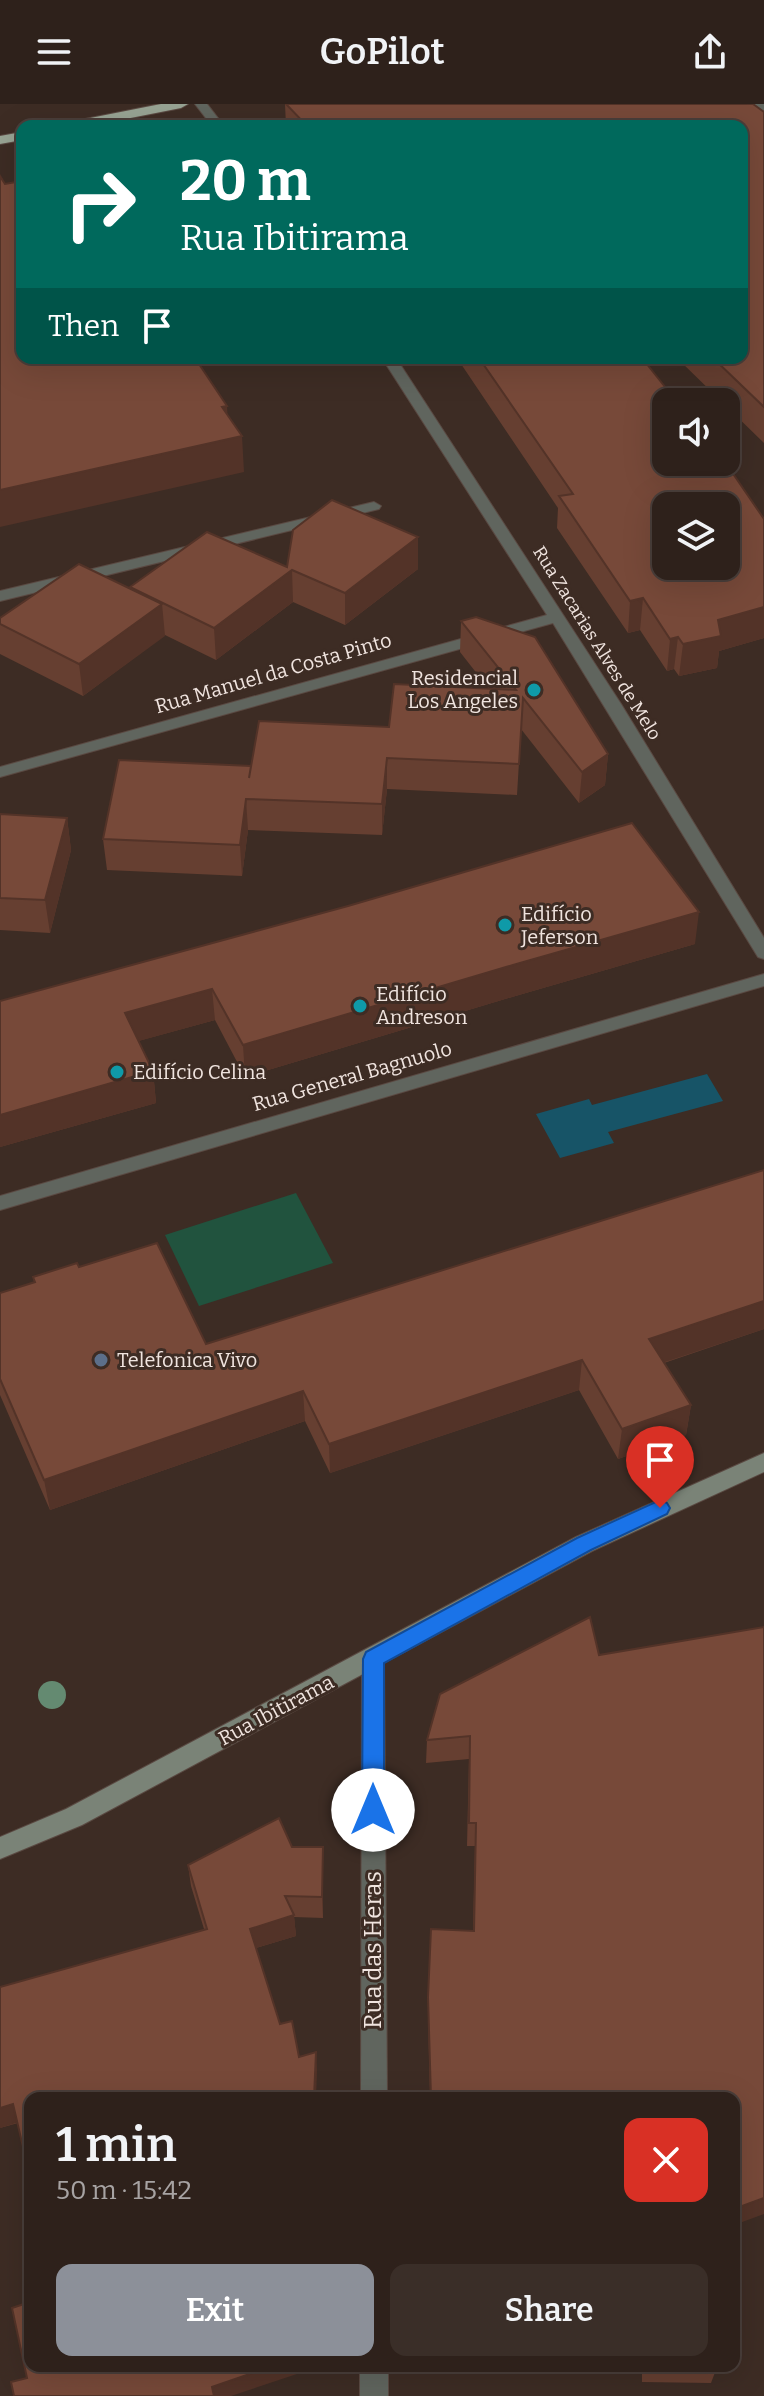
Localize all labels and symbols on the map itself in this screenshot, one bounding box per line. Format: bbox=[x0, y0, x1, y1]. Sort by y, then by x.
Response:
street label: Rua Zacarias Alves de Melo bbox=[528, 542, 666, 744]
street label: Rua Manuel da Costa Pinto bbox=[152, 628, 394, 718]
place label: Residencial Los Angeles bbox=[408, 666, 518, 713]
marker: Residencial Los Angeles bbox=[525, 681, 543, 699]
place label: Edifício Jeferson bbox=[520, 902, 599, 949]
marker: Edifício Jeferson bbox=[496, 916, 514, 934]
place label: Edifício Andreson bbox=[376, 982, 468, 1029]
marker: Edifício Andreson bbox=[351, 997, 369, 1015]
street label: Rua General Bagnuolo bbox=[249, 1036, 455, 1116]
place label: Edifício Celina bbox=[133, 1060, 266, 1084]
marker: Edifício Celina bbox=[108, 1063, 126, 1081]
place label: Telefonica Vivo bbox=[117, 1348, 257, 1372]
marker: Telefonica Vivo bbox=[92, 1351, 110, 1369]
pin bbox=[626, 1426, 694, 1508]
street label: Rua Ibitirama bbox=[214, 1670, 338, 1750]
position arrow bbox=[331, 1768, 415, 1852]
street label: Rua das Heras bbox=[359, 1871, 387, 2029]

